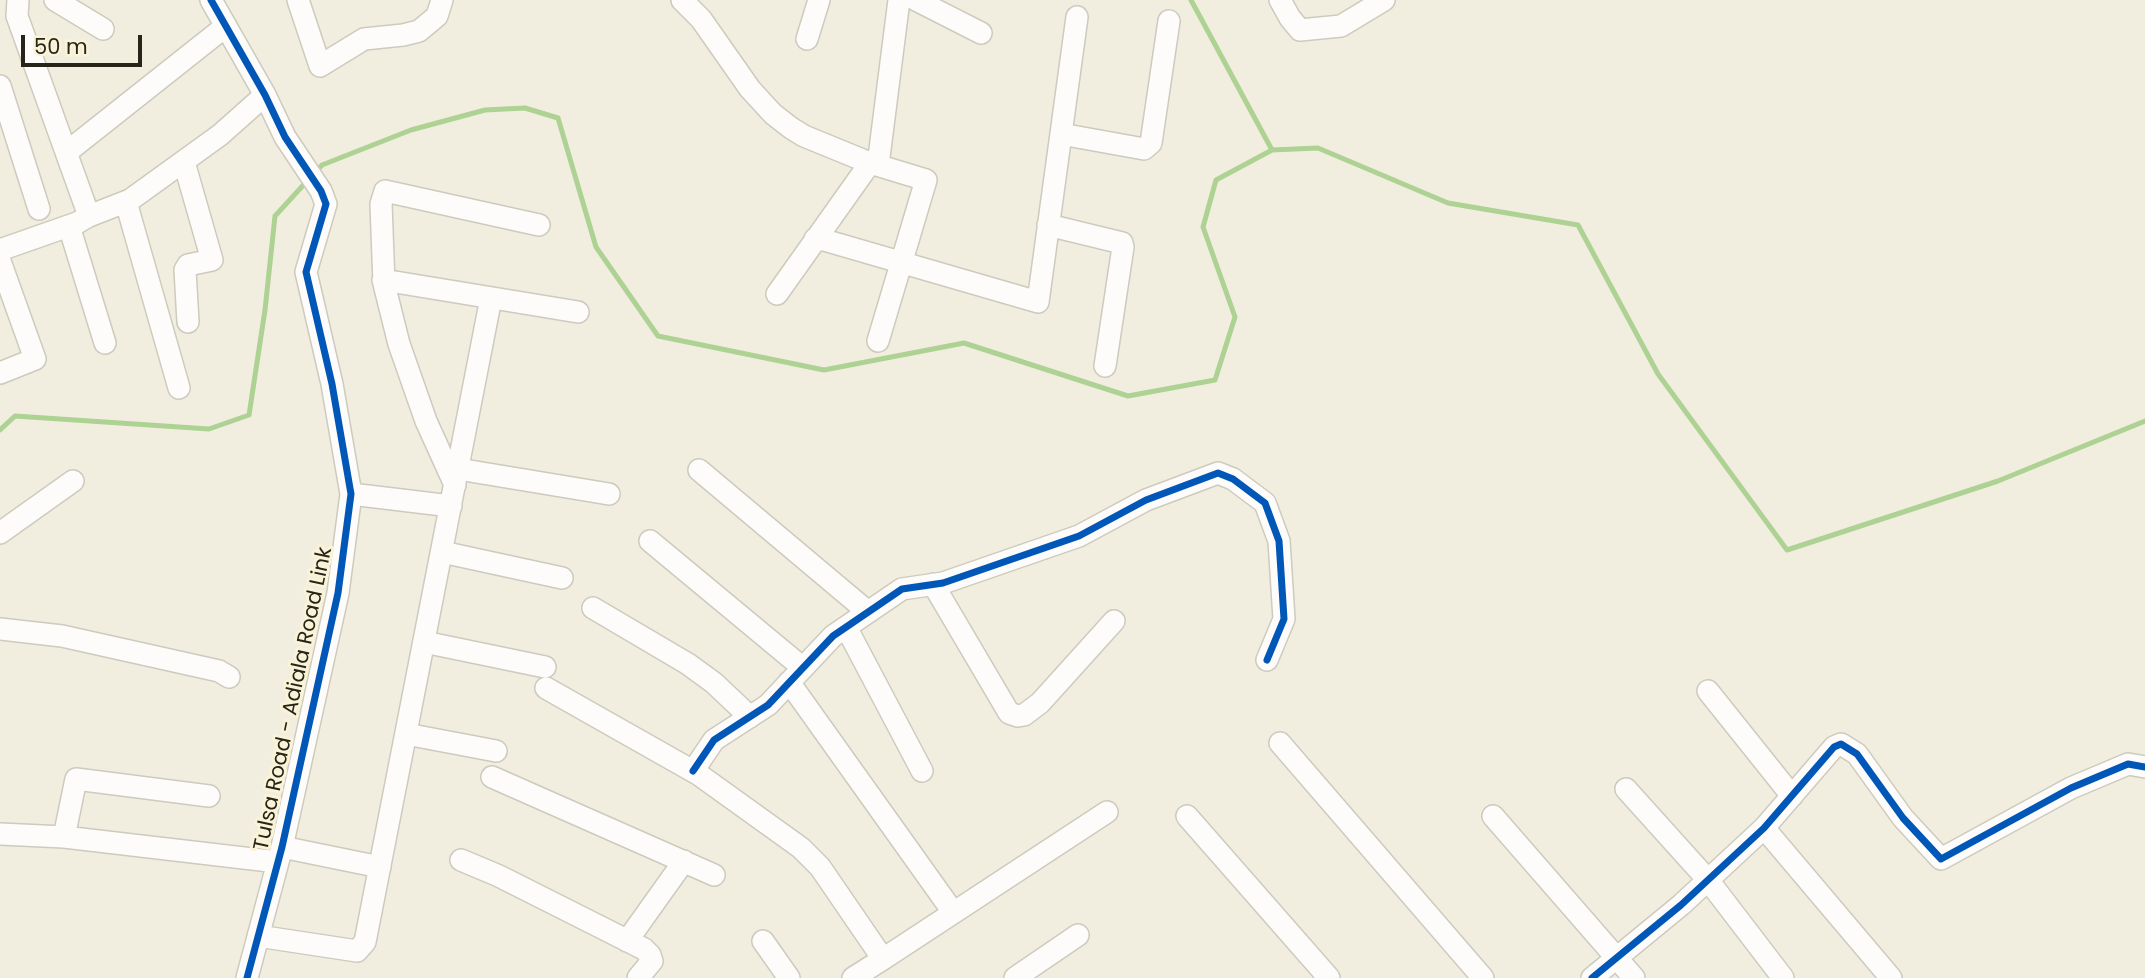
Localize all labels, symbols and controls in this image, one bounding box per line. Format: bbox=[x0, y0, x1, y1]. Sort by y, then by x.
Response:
scale bar bbox=[24, 21, 145, 65]
text: 50 m bbox=[34, 32, 88, 61]
street label: Tulsa Road - Adiala Road Link bbox=[250, 545, 338, 853]

